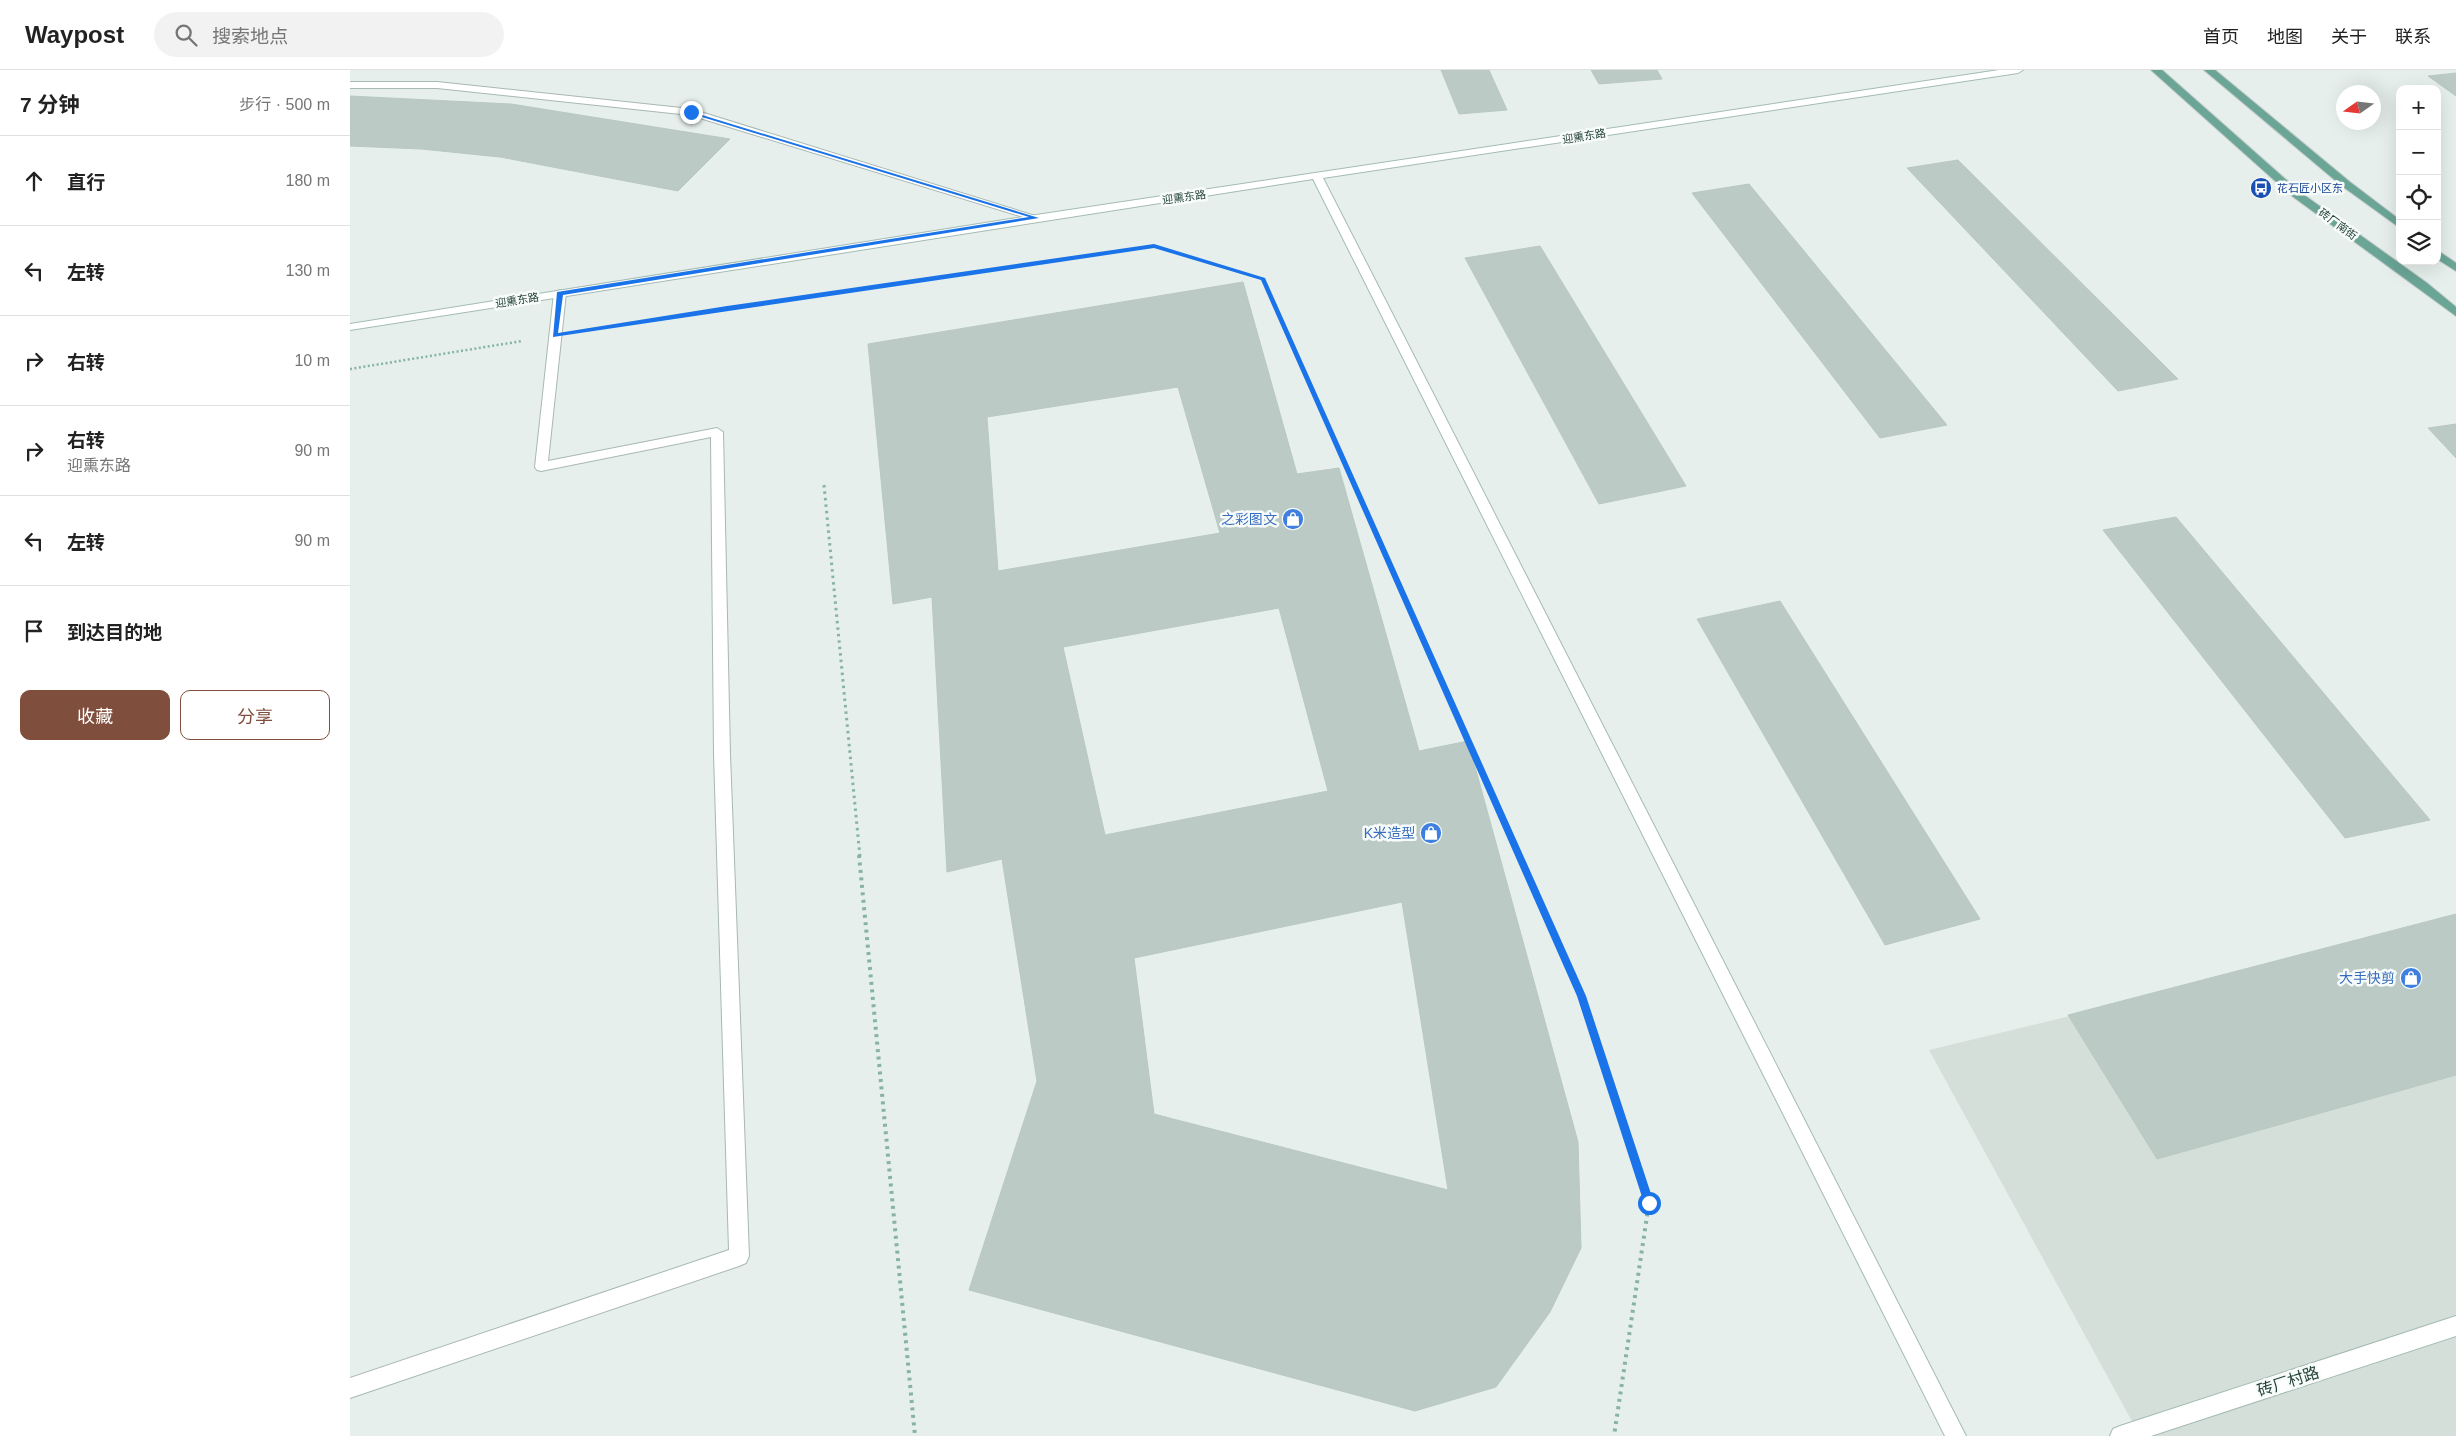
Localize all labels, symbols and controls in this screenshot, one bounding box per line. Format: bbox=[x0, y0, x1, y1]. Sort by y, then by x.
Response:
search box bbox=[154, 12, 504, 57]
text: Waypost bbox=[25, 21, 124, 48]
icon: search bbox=[172, 21, 200, 49]
text: 搜索地点 bbox=[212, 26, 288, 47]
text: 首页 bbox=[2203, 27, 2239, 47]
text: 地图 bbox=[2267, 27, 2303, 47]
text: 关于 bbox=[2331, 27, 2367, 47]
text: 联系 bbox=[2395, 27, 2431, 47]
north arrow bbox=[2336, 85, 2381, 130]
map controls bbox=[2396, 85, 2441, 265]
button: + bbox=[2396, 85, 2441, 130]
text: 7 分钟 bbox=[20, 93, 80, 116]
text: 步行 · 500 m bbox=[239, 96, 330, 113]
route end bbox=[680, 101, 703, 124]
street label: 迎熏东路 bbox=[1561, 127, 1607, 145]
button: − bbox=[2396, 130, 2441, 175]
icon: ahead bbox=[20, 167, 48, 195]
text: 直行 bbox=[67, 172, 105, 193]
text: 180 m bbox=[286, 172, 330, 189]
button: locate bbox=[2396, 175, 2441, 220]
bus stop icon: 花石匠小区东 bbox=[2249, 176, 2273, 200]
place label: 花石匠小区东 bbox=[2277, 182, 2343, 194]
street label: 迎熏东路 bbox=[1161, 188, 1207, 206]
street label: 砖厂南街 bbox=[2317, 206, 2359, 242]
button: layers bbox=[2396, 220, 2441, 265]
icon: left bbox=[20, 257, 48, 285]
text: 左转 bbox=[67, 262, 105, 283]
text: 130 m bbox=[286, 262, 330, 279]
street label: 迎熏东路 bbox=[494, 291, 540, 309]
icon: right bbox=[20, 347, 48, 375]
text: 右转 bbox=[67, 352, 105, 373]
text: 10 m bbox=[294, 352, 330, 369]
text: 右转 bbox=[67, 430, 105, 451]
icon: right bbox=[20, 437, 48, 465]
text: 90 m bbox=[294, 442, 330, 459]
text: 迎熏东路 bbox=[67, 457, 131, 474]
shop icon: 之彩图文 bbox=[1281, 507, 1305, 531]
place label: 之彩图文 bbox=[1221, 511, 1277, 527]
icon: left bbox=[20, 527, 48, 555]
text: 左转 bbox=[67, 532, 105, 553]
text: 90 m bbox=[294, 532, 330, 549]
icon: arrive bbox=[20, 617, 48, 645]
text: 到达目的地 bbox=[67, 622, 162, 643]
button: 收藏 bbox=[20, 690, 170, 740]
button: 分享 bbox=[180, 690, 330, 740]
shop icon: K米造型 bbox=[1419, 821, 1443, 845]
place label: K米造型 bbox=[1364, 825, 1415, 841]
shop icon: 大手快剪 bbox=[2399, 966, 2423, 990]
place label: 大手快剪 bbox=[2339, 970, 2395, 986]
route start bbox=[1638, 1192, 1661, 1215]
street label: 砖厂村路 bbox=[2255, 1364, 2321, 1399]

